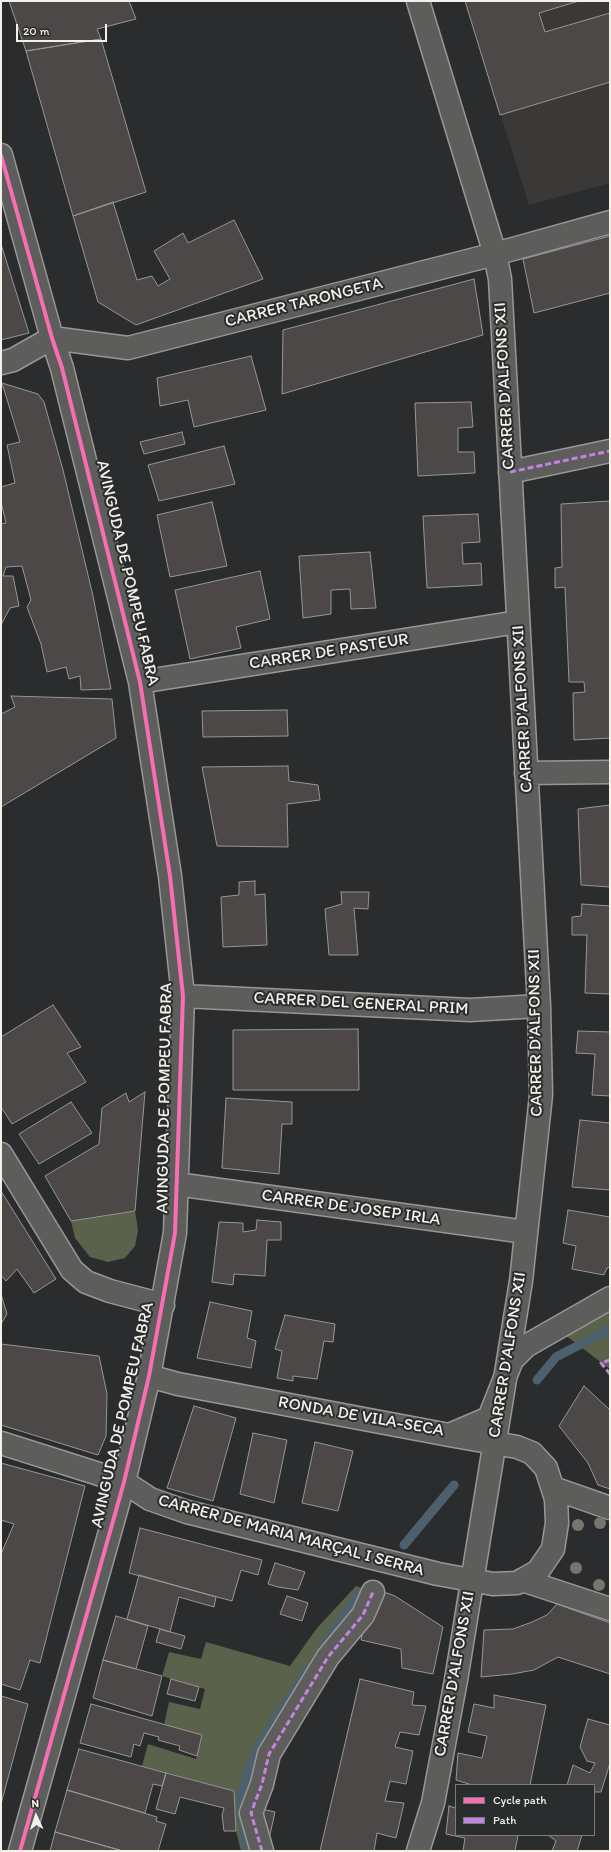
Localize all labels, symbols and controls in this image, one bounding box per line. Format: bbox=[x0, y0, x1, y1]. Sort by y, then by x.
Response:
scale bar bbox=[18, 16, 109, 42]
text: 20 m bbox=[23, 24, 50, 38]
street label: CARRER TARONGETA bbox=[223, 274, 385, 332]
street label: CARRER D'ALFONS XII bbox=[490, 302, 520, 470]
street label: AVINGUDA DE POMPEU FABRA bbox=[91, 458, 163, 688]
street label: CARRER D'ALFONS XII bbox=[508, 625, 538, 793]
street label: CARRER DE PASTEUR bbox=[248, 629, 410, 675]
street label: CARRER D'ALFONS XII bbox=[524, 949, 548, 1117]
street label: AVINGUDA DE POMPEU FABRA bbox=[153, 982, 177, 1214]
street label: CARRER DEL GENERAL PRIM bbox=[253, 988, 469, 1020]
street label: CARRER DE JOSEP IRLA bbox=[260, 1185, 442, 1231]
street label: CARRER D'ALFONS XII bbox=[485, 1271, 531, 1439]
street label: AVINGUDA DE POMPEU FABRA bbox=[87, 1300, 159, 1530]
street label: RONDA DE VILA-SECA bbox=[277, 1392, 445, 1442]
street label: CARRER DE MARIA MARÇAL I SERRA bbox=[156, 1491, 426, 1581]
street label: CARRER D'ALFONS XII bbox=[430, 1590, 480, 1758]
legend bbox=[455, 1784, 595, 1836]
text: Cycle path bbox=[493, 1793, 547, 1807]
north arrow bbox=[16, 1796, 56, 1836]
text: N bbox=[31, 1797, 39, 1810]
text: Path bbox=[493, 1813, 516, 1827]

